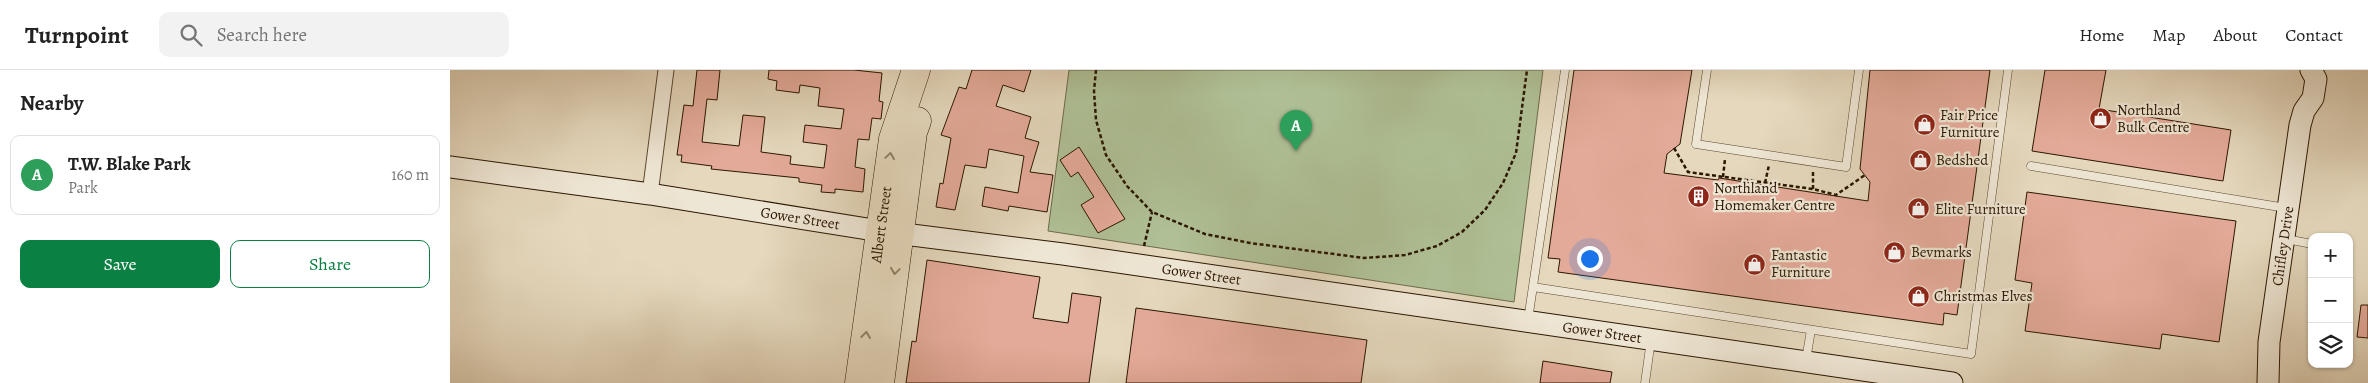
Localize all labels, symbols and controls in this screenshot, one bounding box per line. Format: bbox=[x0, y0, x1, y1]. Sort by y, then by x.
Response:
search box bbox=[159, 12, 509, 57]
text: Turnpoint bbox=[25, 19, 129, 51]
icon: search bbox=[177, 21, 205, 49]
text: Search here bbox=[217, 22, 307, 48]
text: Home bbox=[2079, 23, 2124, 47]
text: Map bbox=[2152, 23, 2185, 47]
text: About bbox=[2213, 23, 2257, 47]
text: Contact bbox=[2285, 23, 2343, 47]
text: Nearby bbox=[20, 89, 83, 117]
place label: Northland Bulk Centre bbox=[2117, 100, 2190, 137]
place label: Fair Price Furniture bbox=[1940, 105, 2000, 142]
shop icon: Northland Bulk Centre bbox=[2089, 107, 2113, 131]
pin: A bbox=[1280, 110, 1312, 151]
shop icon: Fair Price Furniture bbox=[1912, 112, 1936, 136]
shop icon: Bedshed bbox=[1908, 148, 1932, 172]
place label: Bedshed bbox=[1936, 150, 1989, 170]
text: T.W. Blake Park bbox=[68, 151, 191, 177]
one-way arrow bbox=[885, 152, 895, 161]
text: A bbox=[32, 164, 42, 186]
text: 160 m bbox=[391, 164, 429, 186]
text: Park bbox=[68, 177, 98, 199]
place label: Northland Homemaker Centre bbox=[1714, 178, 1835, 215]
street label: Albert Street bbox=[866, 185, 896, 265]
building icon: Northland Homemaker Centre bbox=[1686, 185, 1710, 209]
shop icon: Elite Furniture bbox=[1907, 197, 1931, 221]
place label: Elite Furniture bbox=[1935, 199, 2026, 219]
street label: Gower Street bbox=[759, 202, 841, 234]
street label: Chifley Drive bbox=[2267, 205, 2298, 287]
map controls bbox=[2308, 233, 2353, 368]
button: + bbox=[2308, 233, 2353, 278]
button: Save bbox=[20, 240, 220, 288]
button: Share bbox=[230, 240, 430, 288]
shop icon: Bevmarks bbox=[1883, 240, 1907, 264]
place label: Bevmarks bbox=[1911, 242, 1972, 262]
place label: Fantastic Furniture bbox=[1771, 245, 1831, 282]
your location bbox=[1577, 246, 1603, 272]
shop icon: Fantastic Furniture bbox=[1743, 252, 1767, 276]
street label: Gower Street bbox=[1160, 258, 1242, 290]
one-way arrow bbox=[890, 268, 901, 276]
button: − bbox=[2308, 278, 2353, 323]
shop icon: Christmas Elves bbox=[1906, 284, 1930, 308]
place label: Christmas Elves bbox=[1934, 286, 2033, 306]
street label: Gower Street bbox=[1561, 317, 1643, 348]
button: layers bbox=[2308, 323, 2353, 368]
one-way arrow bbox=[860, 330, 871, 338]

